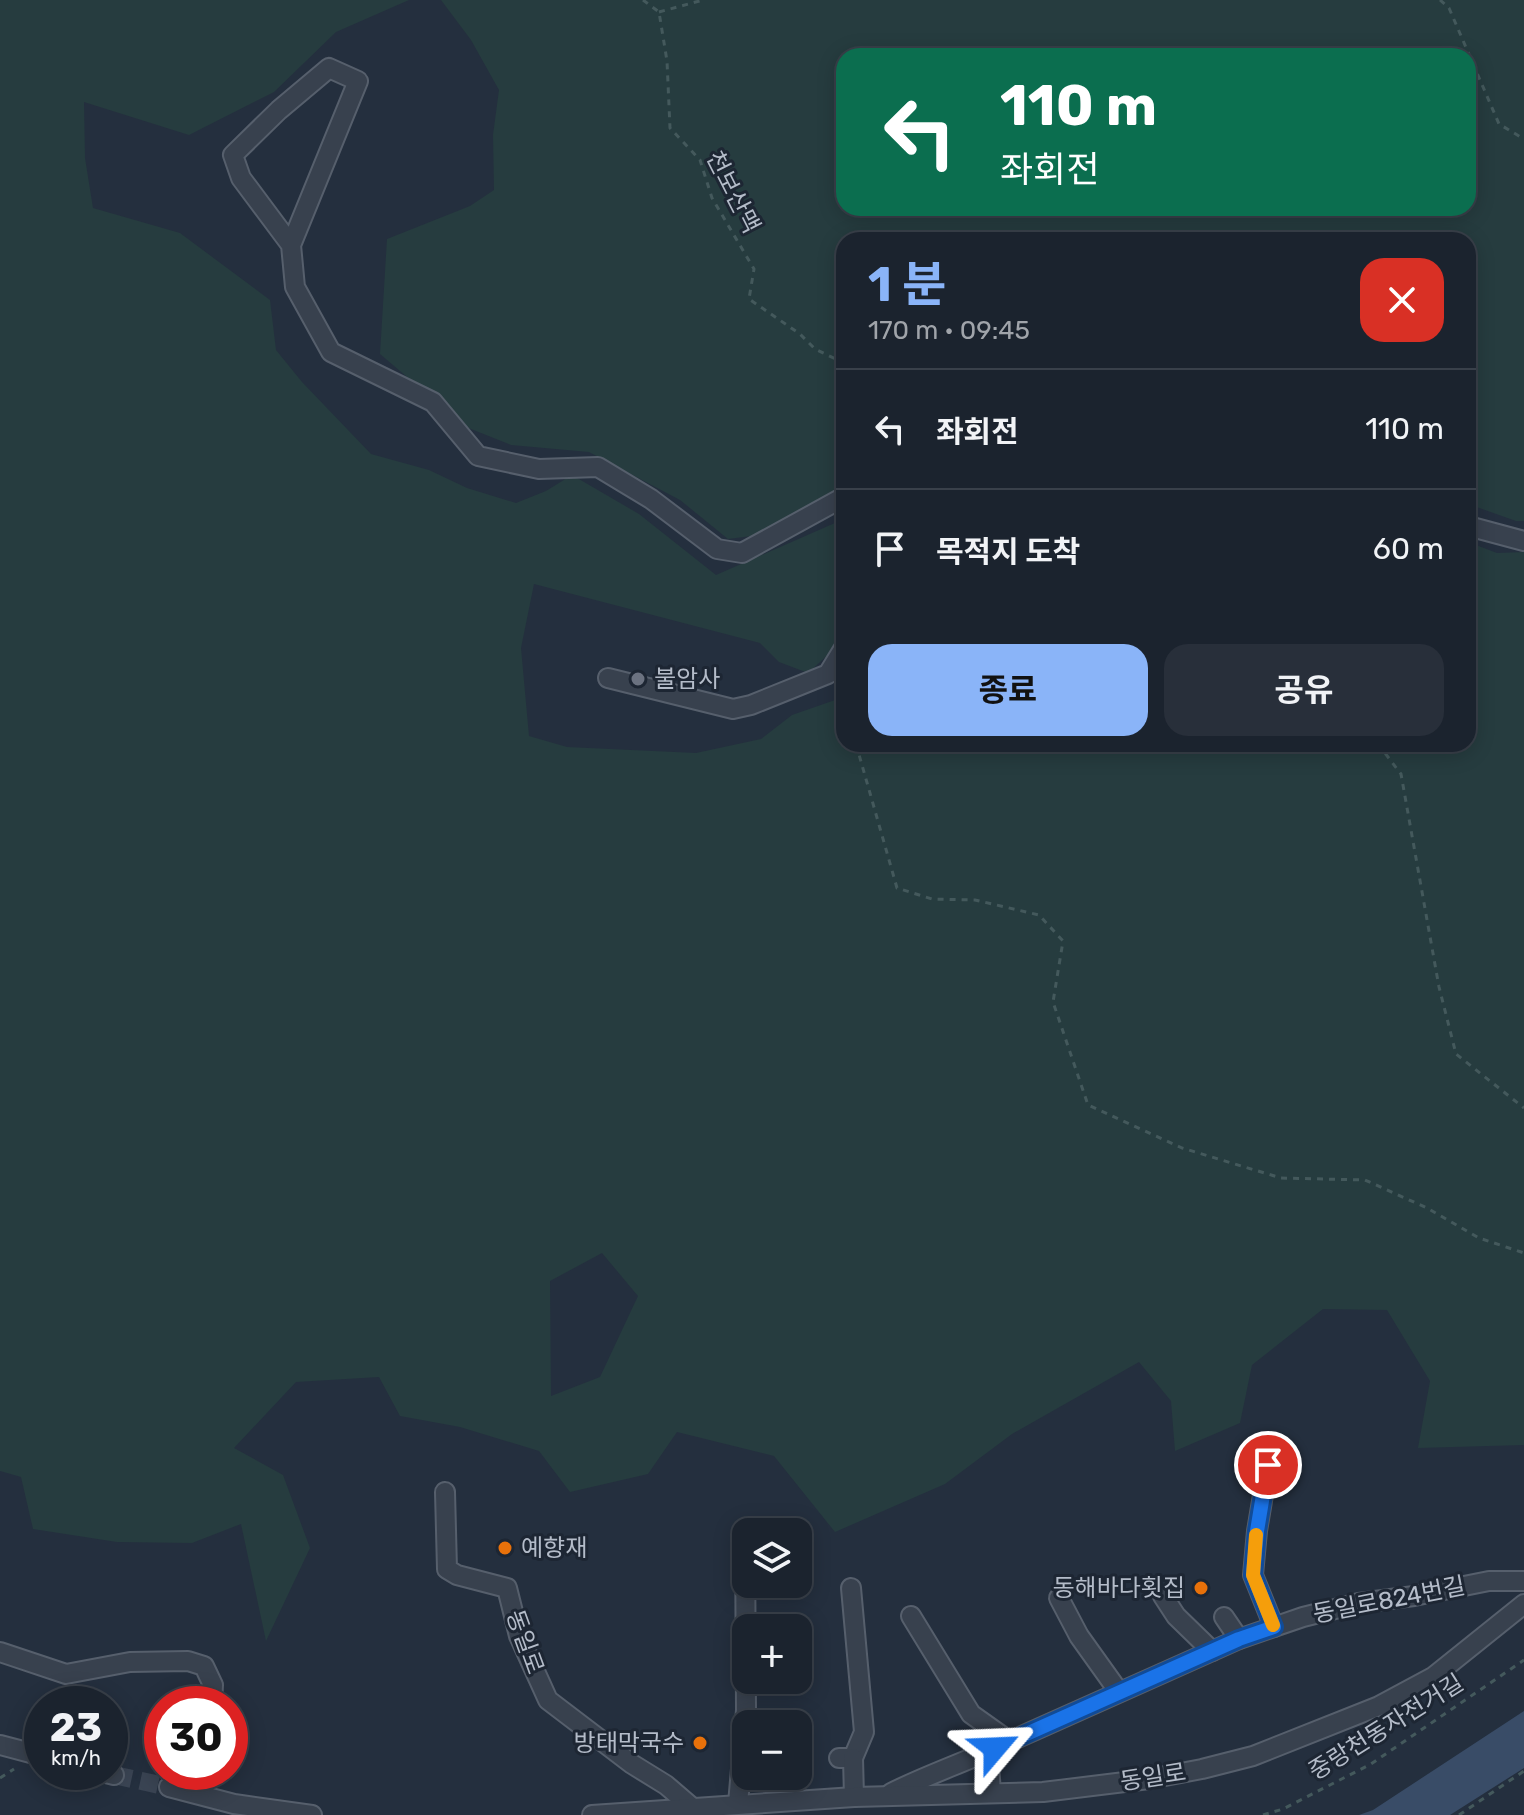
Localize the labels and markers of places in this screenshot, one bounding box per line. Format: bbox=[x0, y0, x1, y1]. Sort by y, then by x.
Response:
place label: 불암사 bbox=[654, 665, 720, 693]
marker: 불암사 bbox=[629, 670, 647, 688]
pin bbox=[1234, 1431, 1302, 1499]
place label: 예향재 bbox=[521, 1534, 587, 1562]
marker: 예향재 bbox=[496, 1539, 514, 1557]
place label: 동해바다횟집 bbox=[1053, 1574, 1185, 1602]
marker: 동해바다횟집 bbox=[1192, 1579, 1210, 1597]
place label: 방태막국수 bbox=[574, 1729, 684, 1757]
marker: 방태막국수 bbox=[691, 1734, 709, 1752]

